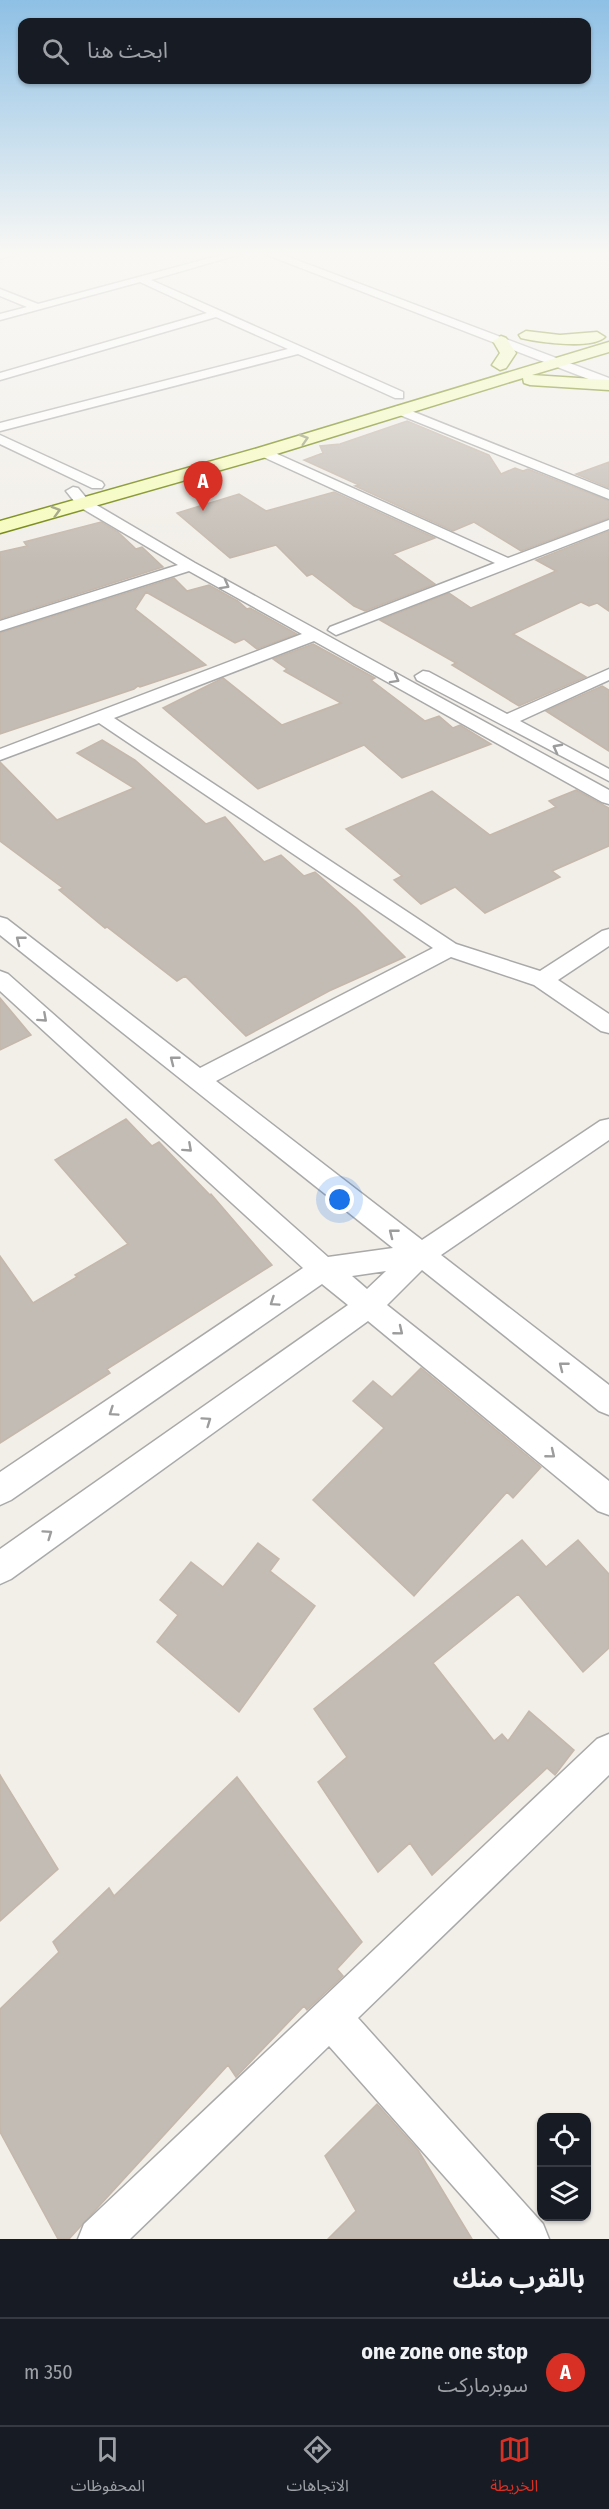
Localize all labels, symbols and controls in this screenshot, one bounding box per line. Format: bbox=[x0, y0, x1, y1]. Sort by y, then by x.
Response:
search box bbox=[18, 18, 591, 84]
icon: search bbox=[39, 35, 72, 68]
text: ابحث هنا bbox=[87, 37, 168, 64]
one-way arrow bbox=[298, 434, 309, 447]
pin: A bbox=[184, 462, 222, 511]
one-way arrow bbox=[50, 506, 61, 518]
one-way arrow bbox=[218, 578, 229, 589]
one-way arrow bbox=[389, 672, 399, 683]
one-way arrow bbox=[553, 744, 564, 755]
one-way arrow bbox=[16, 936, 27, 947]
one-way arrow bbox=[37, 1011, 47, 1022]
one-way arrow bbox=[169, 1057, 180, 1068]
one-way arrow bbox=[182, 1141, 192, 1152]
your location bbox=[325, 1185, 354, 1214]
one-way arrow bbox=[388, 1230, 399, 1241]
one-way arrow bbox=[270, 1295, 281, 1306]
one-way arrow bbox=[392, 1324, 403, 1335]
one-way arrow bbox=[559, 1363, 570, 1374]
one-way arrow bbox=[109, 1405, 120, 1416]
one-way arrow bbox=[200, 1417, 211, 1428]
one-way arrow bbox=[544, 1446, 555, 1457]
one-way arrow bbox=[41, 1530, 52, 1541]
map controls bbox=[537, 2113, 591, 2221]
button: locate bbox=[537, 2113, 591, 2167]
button: layers bbox=[537, 2167, 591, 2221]
text: بالقرب منك bbox=[453, 2263, 585, 2294]
text: one zone one stop bbox=[361, 2338, 528, 2365]
text: 350 m bbox=[24, 2360, 73, 2384]
text: A bbox=[560, 2360, 571, 2384]
text: سوبرماركت bbox=[437, 2373, 528, 2397]
tab: المحفوظات bbox=[71, 2433, 145, 2503]
tab: الاتجاهات bbox=[286, 2433, 349, 2503]
tab: الخريطة bbox=[490, 2433, 538, 2503]

